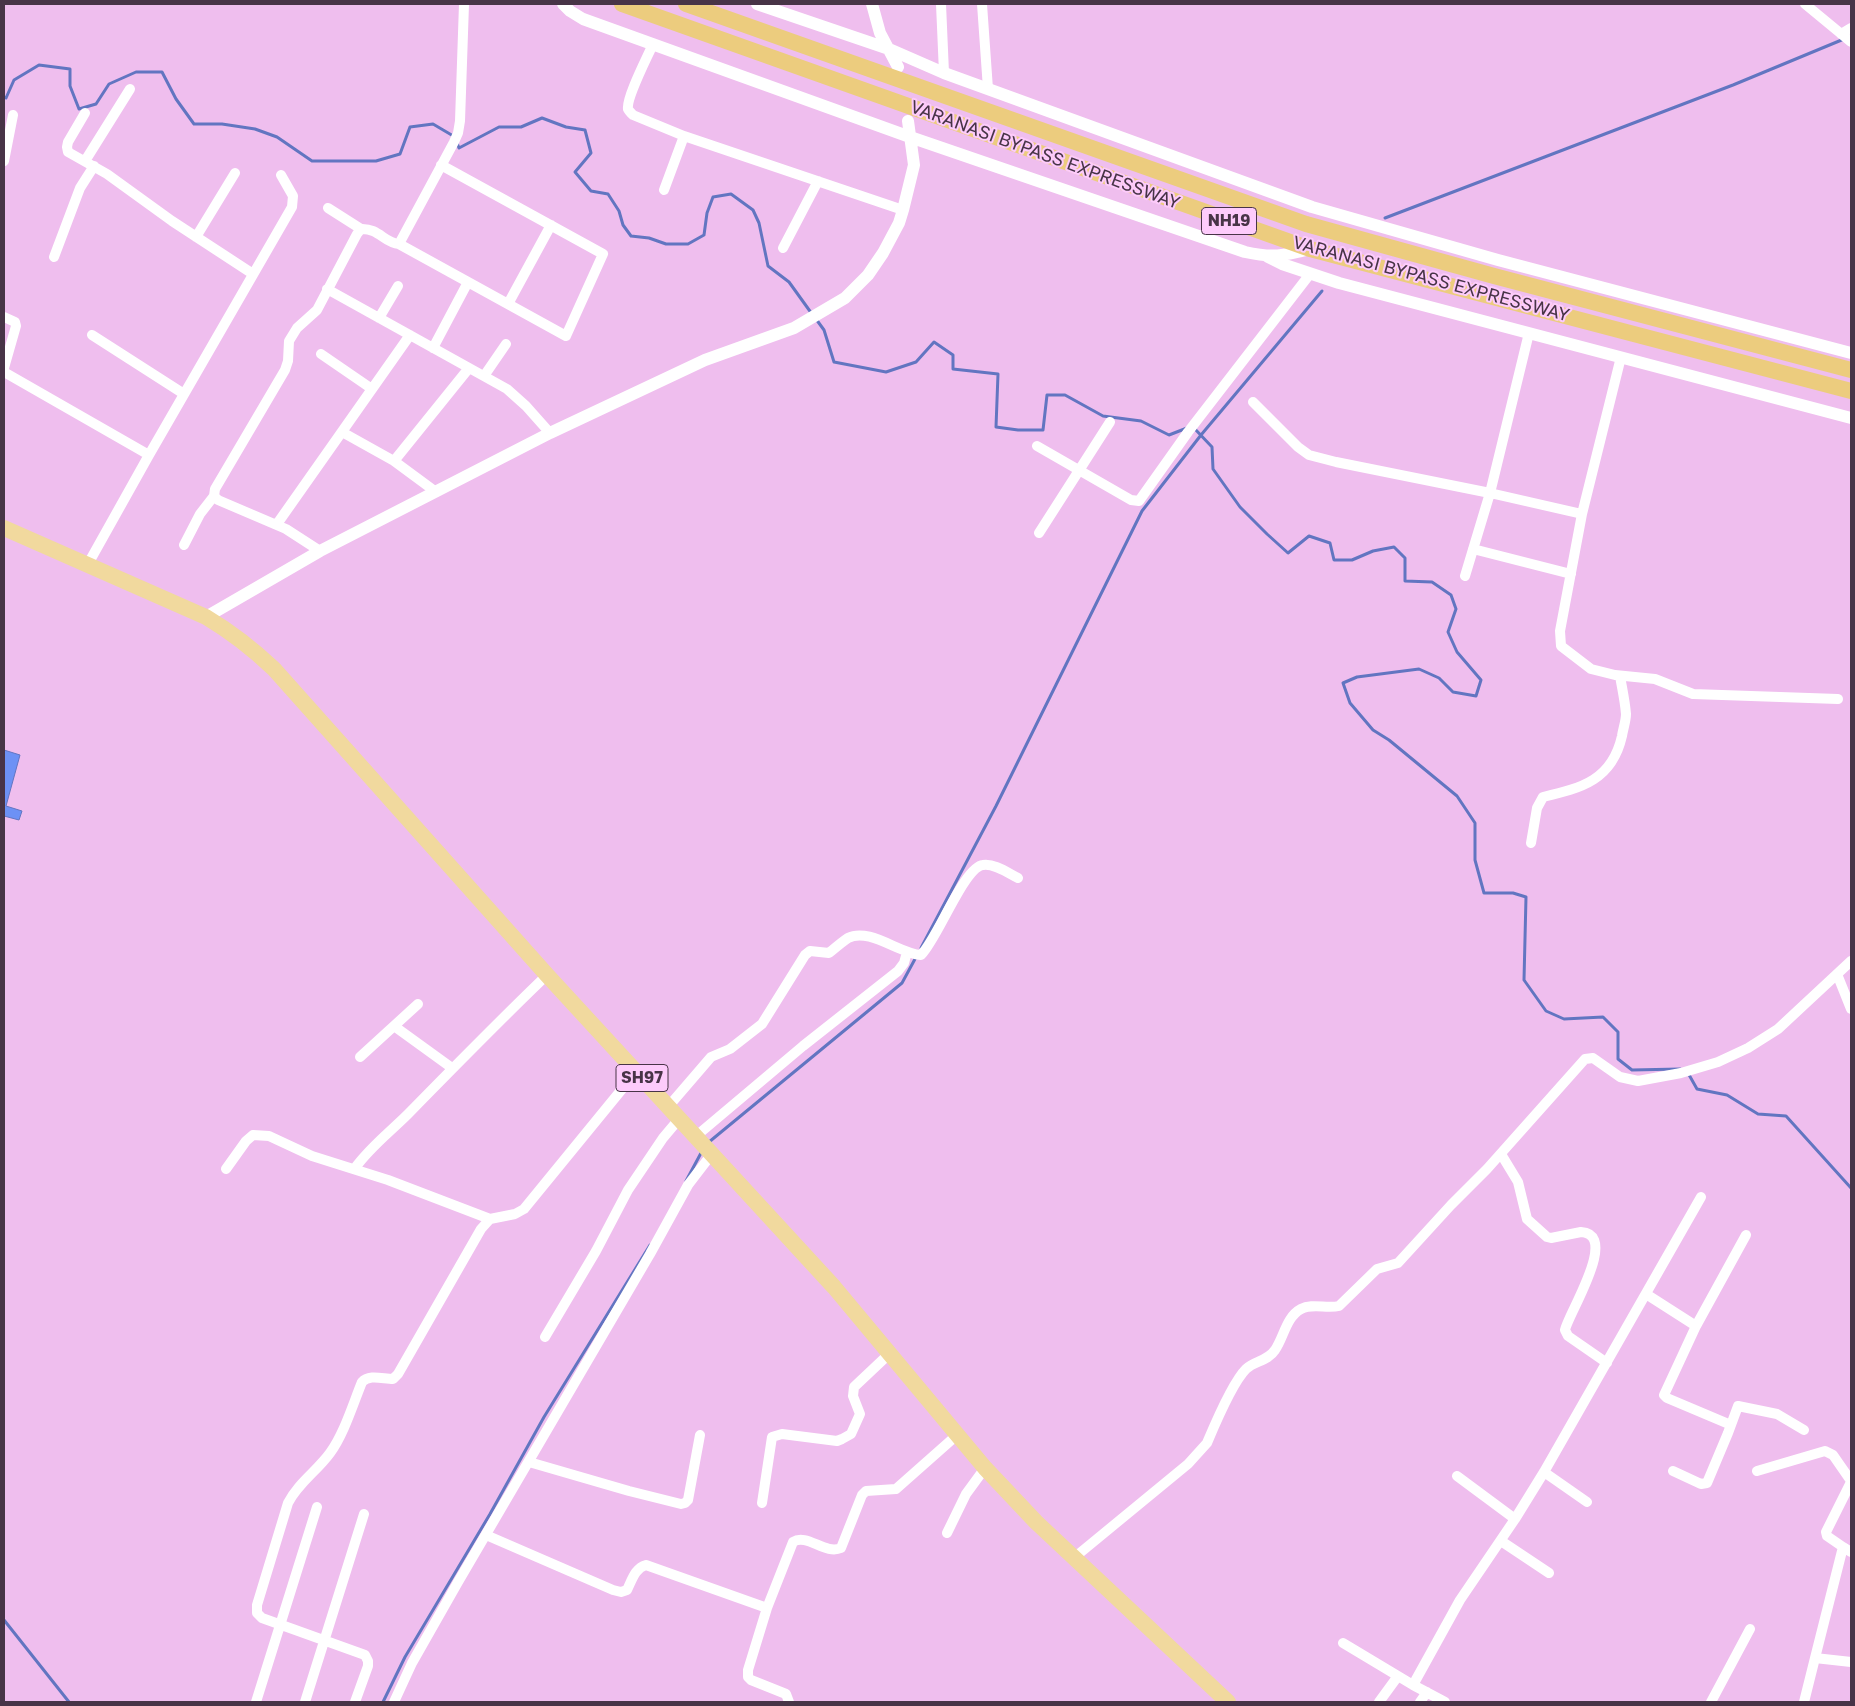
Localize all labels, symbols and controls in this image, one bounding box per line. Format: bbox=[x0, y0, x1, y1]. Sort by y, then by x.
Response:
street label: VARANASI BYPASS EXPRESSWAY bbox=[907, 96, 1183, 214]
road number: NH19 bbox=[1202, 208, 1256, 235]
street label: VARANASI BYPASS EXPRESSWAY bbox=[1290, 232, 1572, 326]
road number: SH97 bbox=[616, 1064, 668, 1092]

